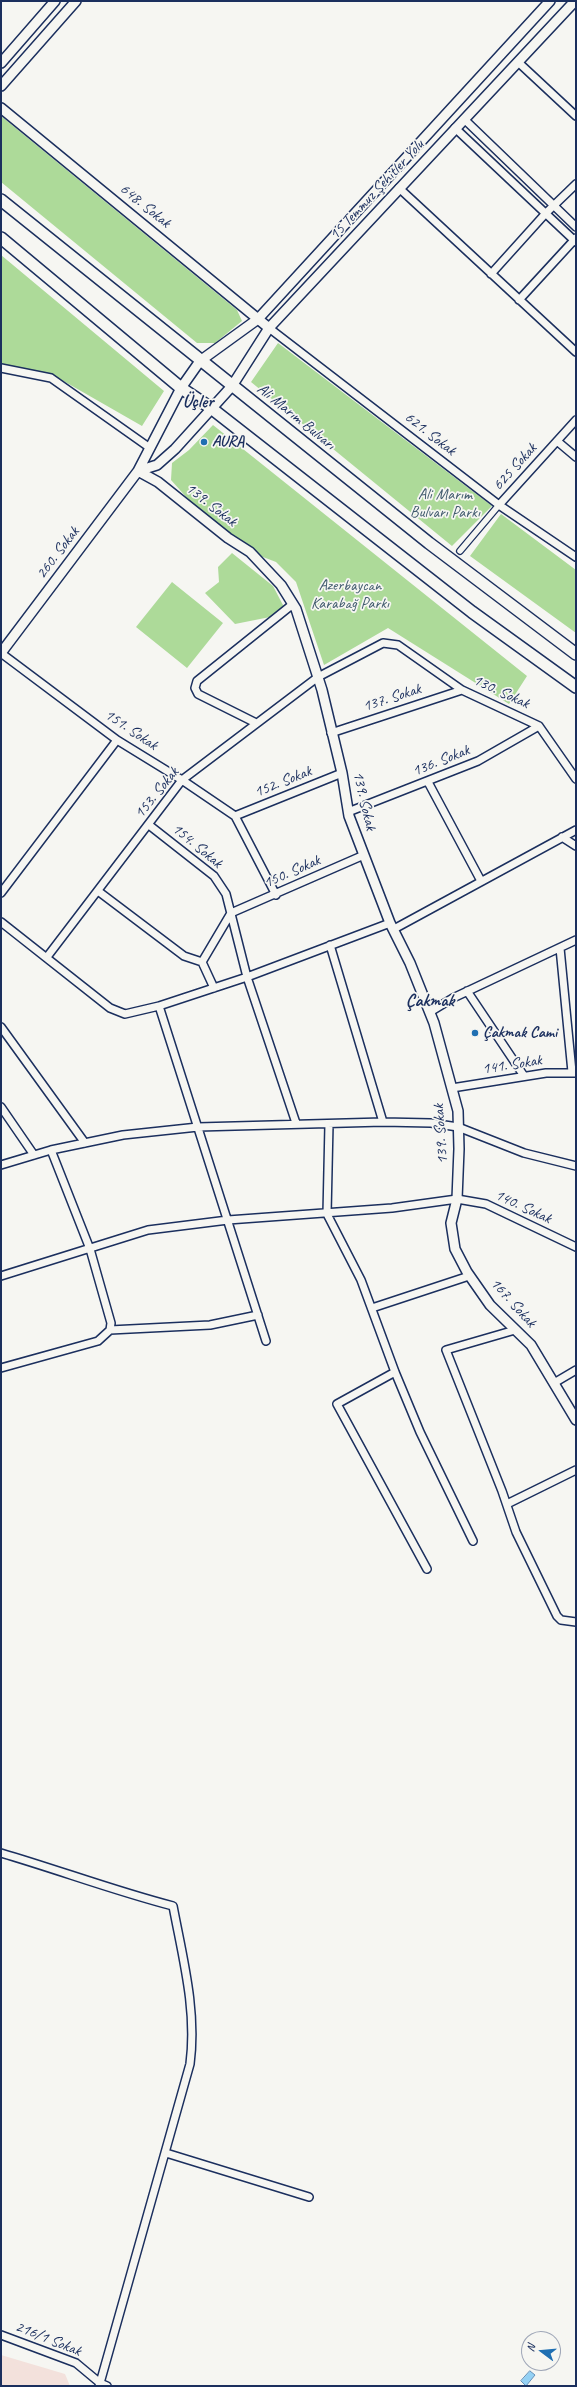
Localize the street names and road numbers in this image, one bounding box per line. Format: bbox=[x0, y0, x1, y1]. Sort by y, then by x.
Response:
street label: 15 Temmuz Şehitler Yolu bbox=[325, 136, 429, 244]
street label: 648. Sokak bbox=[116, 180, 174, 232]
street label: Ali Marım Bulvarı bbox=[253, 380, 339, 454]
street label: 621. Sokak bbox=[400, 408, 460, 460]
street label: 625 Sokak bbox=[489, 439, 541, 495]
street label: 139. Sokak bbox=[181, 479, 241, 531]
street label: 260. Sokak bbox=[32, 523, 84, 583]
street label: 130. Sokak bbox=[470, 671, 532, 713]
street label: 137. Sokak bbox=[361, 680, 423, 716]
street label: 151. Sokak bbox=[101, 705, 161, 755]
street label: 136. Sokak bbox=[410, 741, 472, 781]
street label: 152. Sokak bbox=[252, 762, 314, 802]
street label: 153. Sokak bbox=[131, 764, 183, 822]
street label: 139. Sokak bbox=[348, 770, 380, 832]
street label: 154. Sokak bbox=[168, 819, 226, 873]
street label: 150. Sokak bbox=[261, 851, 323, 893]
street label: 141. Sokak bbox=[481, 1051, 543, 1079]
street label: 139. Sokak bbox=[429, 1103, 453, 1165]
street label: 140. Sokak bbox=[492, 1186, 554, 1228]
street label: 167. Sokak bbox=[486, 1274, 540, 1332]
street label: 216/1 Sokak bbox=[12, 2317, 84, 2361]

